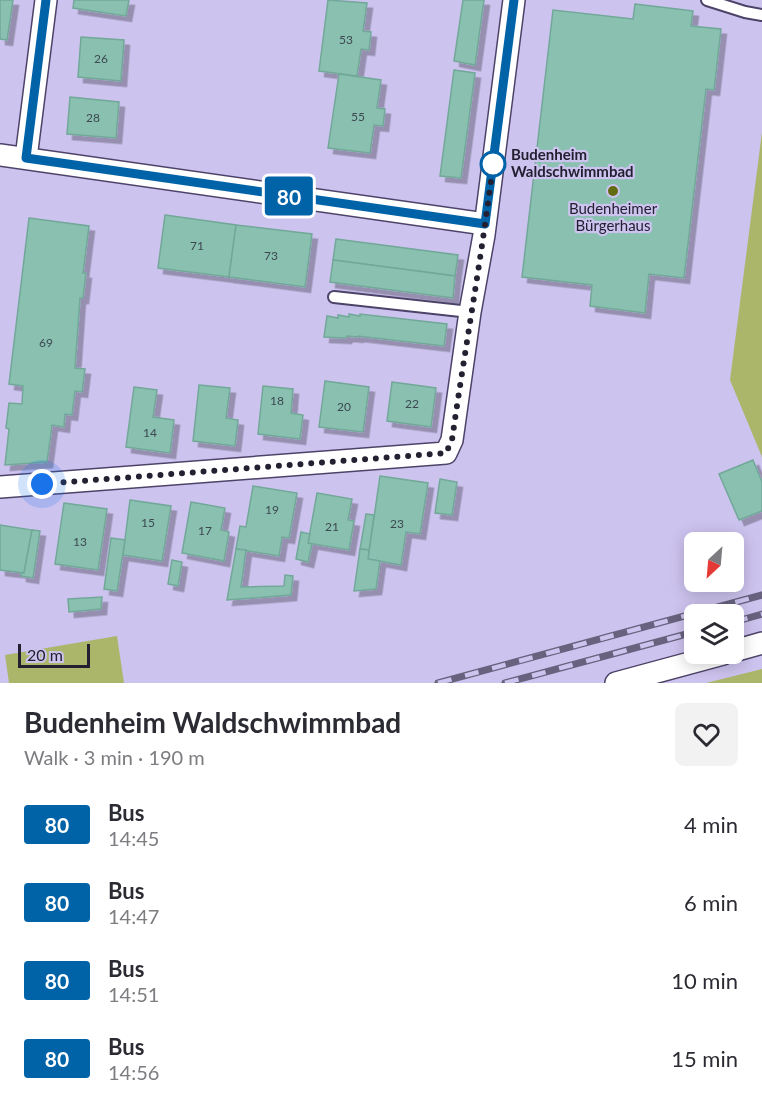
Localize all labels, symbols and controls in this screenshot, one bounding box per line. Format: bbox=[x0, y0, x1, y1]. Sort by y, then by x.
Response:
house number: 53 bbox=[339, 32, 353, 47]
house number: 26 bbox=[94, 51, 108, 66]
house number: 55 bbox=[351, 109, 365, 124]
house number: 28 bbox=[86, 110, 100, 125]
place label: Budenheim Waldschwimmbad bbox=[511, 145, 634, 180]
marker: Budenheim Waldschwimmbad bbox=[480, 151, 506, 177]
line badge: 80 bbox=[262, 176, 316, 216]
text: 80 bbox=[277, 184, 301, 209]
marker: Budenheimer Bürgerhaus bbox=[606, 184, 620, 198]
place label: Budenheimer Bürgerhaus bbox=[569, 199, 658, 234]
house number: 71 bbox=[190, 238, 204, 253]
house number: 73 bbox=[264, 248, 278, 263]
house number: 69 bbox=[39, 335, 53, 350]
house number: 18 bbox=[270, 393, 284, 408]
house number: 22 bbox=[405, 396, 419, 411]
house number: 20 bbox=[337, 399, 351, 414]
house number: 14 bbox=[143, 425, 157, 440]
your location bbox=[27, 469, 57, 499]
house number: 19 bbox=[265, 502, 279, 517]
house number: 15 bbox=[141, 515, 155, 530]
house number: 23 bbox=[390, 516, 404, 531]
house number: 21 bbox=[325, 519, 339, 534]
house number: 17 bbox=[198, 523, 212, 538]
north arrow bbox=[684, 532, 744, 592]
map controls bbox=[684, 532, 744, 664]
house number: 13 bbox=[73, 534, 87, 549]
button: layers bbox=[684, 604, 744, 664]
scale bar bbox=[18, 641, 90, 668]
text: 20 m bbox=[27, 645, 63, 664]
button: heart bbox=[675, 703, 738, 766]
text: Budenheim Waldschwimmbad bbox=[24, 705, 401, 739]
text: Walk · 3 min · 190 m bbox=[24, 745, 205, 769]
text: Bus bbox=[108, 799, 144, 826]
text: 4 min bbox=[684, 811, 738, 838]
text: 80 bbox=[45, 812, 69, 837]
text: 14:45 bbox=[108, 826, 159, 850]
text: Bus bbox=[108, 877, 144, 904]
text: 6 min bbox=[684, 889, 738, 916]
text: 80 bbox=[45, 890, 69, 915]
text: 14:47 bbox=[108, 904, 159, 928]
text: Bus bbox=[108, 955, 144, 982]
text: 10 min bbox=[671, 967, 738, 994]
text: 80 bbox=[45, 968, 69, 993]
text: 14:51 bbox=[108, 982, 159, 1006]
text: Bus bbox=[108, 1033, 144, 1060]
text: 15 min bbox=[671, 1045, 738, 1072]
text: 80 bbox=[45, 1046, 69, 1071]
text: 14:56 bbox=[108, 1060, 159, 1084]

